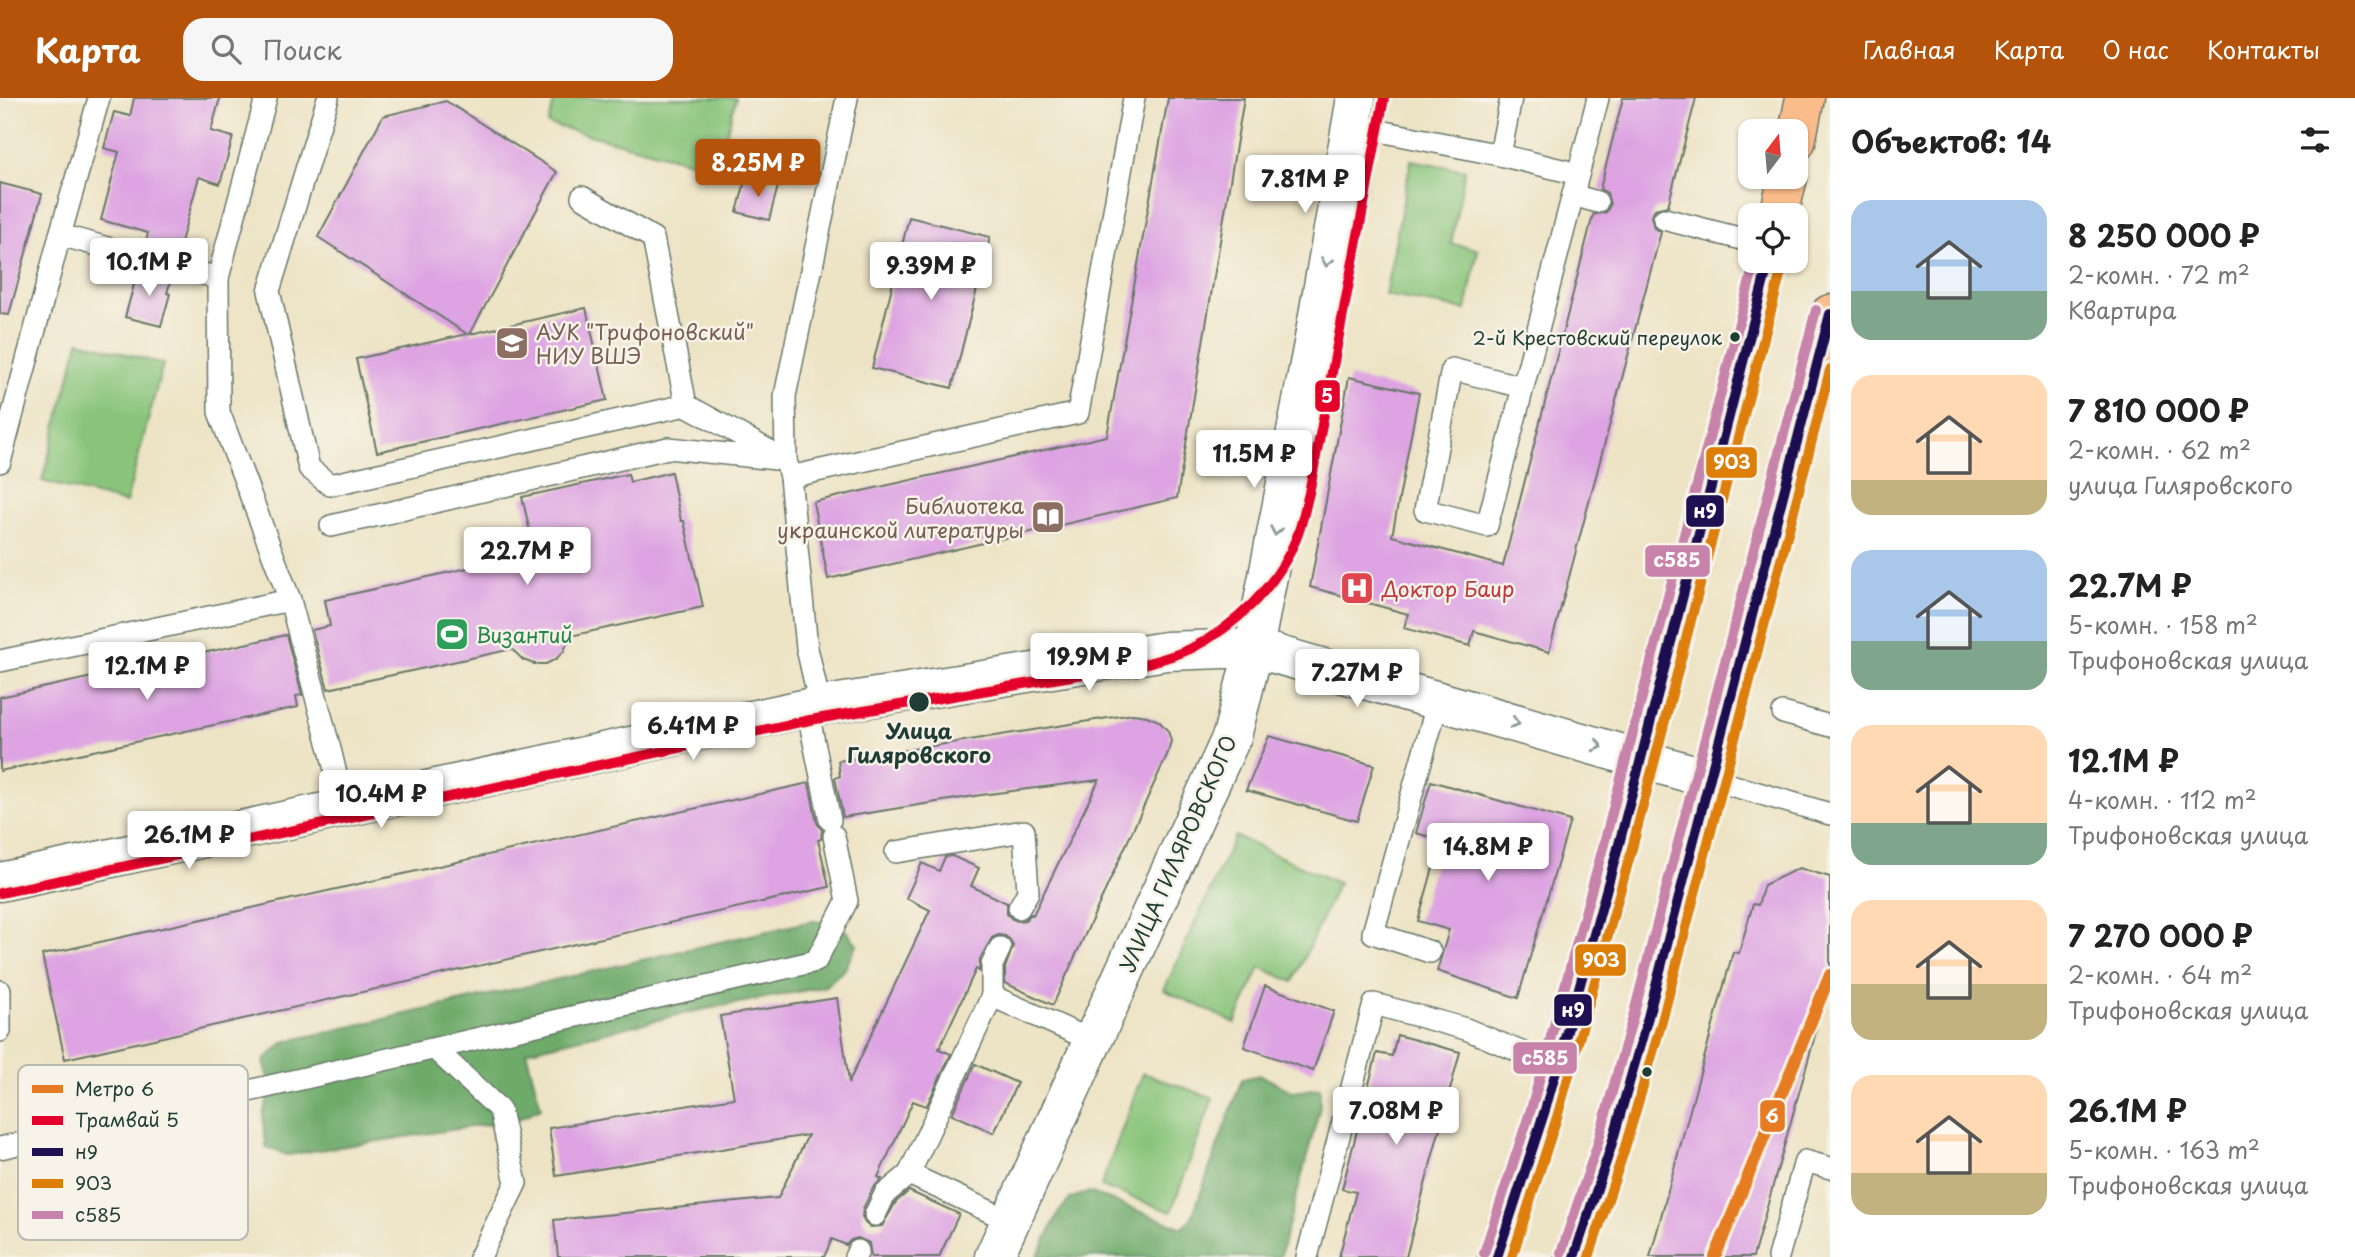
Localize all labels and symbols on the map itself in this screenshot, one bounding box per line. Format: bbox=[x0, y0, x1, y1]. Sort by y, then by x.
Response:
north arrow bbox=[1738, 119, 1808, 189]
pin: 8.25M ₽ bbox=[693, 140, 823, 199]
pin: 7.81M ₽ bbox=[1240, 156, 1370, 215]
pin: 10.1M ₽ bbox=[84, 238, 214, 298]
pin: 9.39M ₽ bbox=[866, 242, 996, 302]
one-way arrow bbox=[1320, 256, 1335, 268]
place label: АУК "Трифоновский" НИУ ВШЭ bbox=[536, 315, 754, 371]
place label: 2-й Крестовский переулок bbox=[1473, 323, 1723, 351]
school or university icon: АУК "Трифоновский" НИУ ВШЭ bbox=[493, 324, 531, 362]
marker: 2-й Крестовский переулок bbox=[1728, 330, 1742, 344]
line badge: 5 bbox=[1314, 379, 1341, 413]
text: 5 bbox=[1321, 381, 1333, 409]
pin: 11.5M ₽ bbox=[1189, 430, 1319, 490]
line badge: 903 bbox=[1705, 446, 1758, 479]
text: 903 bbox=[1713, 447, 1751, 475]
place label: Библиотека украинской литературы bbox=[777, 489, 1024, 545]
line badge: н9 bbox=[1685, 494, 1725, 528]
text: н9 bbox=[1693, 496, 1717, 524]
library icon: Библиотека украинской литературы bbox=[1029, 498, 1067, 536]
one-way arrow bbox=[1269, 525, 1284, 537]
pin: 22.7M ₽ bbox=[462, 528, 592, 587]
line badge: с585 bbox=[1644, 544, 1711, 578]
text: с585 bbox=[1654, 545, 1700, 573]
hospital icon: Доктор Баир bbox=[1338, 569, 1376, 607]
place label: Доктор Баир bbox=[1381, 572, 1514, 604]
sports icon: Византий bbox=[433, 615, 471, 653]
place label: Византий bbox=[476, 618, 573, 650]
pin: 19.9M ₽ bbox=[1024, 634, 1154, 693]
pin: 12.1M ₽ bbox=[82, 642, 212, 702]
pin: 7.27M ₽ bbox=[1292, 650, 1422, 709]
marker: Улица Гиляровского bbox=[907, 690, 931, 714]
pin: 6.41M ₽ bbox=[628, 702, 758, 762]
place label: Улица Гиляровского bbox=[847, 714, 991, 770]
one-way arrow bbox=[1509, 714, 1521, 729]
street label: УЛИЦА ГИЛЯРОВСКОГО bbox=[1110, 729, 1244, 977]
one-way arrow bbox=[1592, 738, 1604, 753]
pin: 10.4M ₽ bbox=[316, 770, 446, 830]
pin: 26.1M ₽ bbox=[124, 812, 254, 871]
pin: 14.8M ₽ bbox=[1423, 824, 1553, 883]
line badge: 903 bbox=[1574, 943, 1627, 977]
text: 903 bbox=[1582, 945, 1620, 973]
line badge: н9 bbox=[1553, 993, 1593, 1027]
text: н9 bbox=[1561, 995, 1585, 1023]
line badge: с585 bbox=[1512, 1041, 1578, 1075]
text: с585 bbox=[1522, 1043, 1568, 1071]
legend bbox=[18, 1065, 248, 1240]
unlabelled marker bbox=[1640, 1065, 1654, 1079]
text: Метро 6 bbox=[75, 1074, 154, 1102]
pin: 7.08M ₽ bbox=[1331, 1088, 1461, 1147]
line badge: 6 bbox=[1759, 1099, 1786, 1133]
text: 6 bbox=[1765, 1101, 1779, 1129]
text: Трамвай 5 bbox=[75, 1105, 179, 1133]
text: н9 bbox=[75, 1137, 98, 1165]
text: 903 bbox=[75, 1168, 112, 1196]
text: с585 bbox=[75, 1200, 121, 1228]

